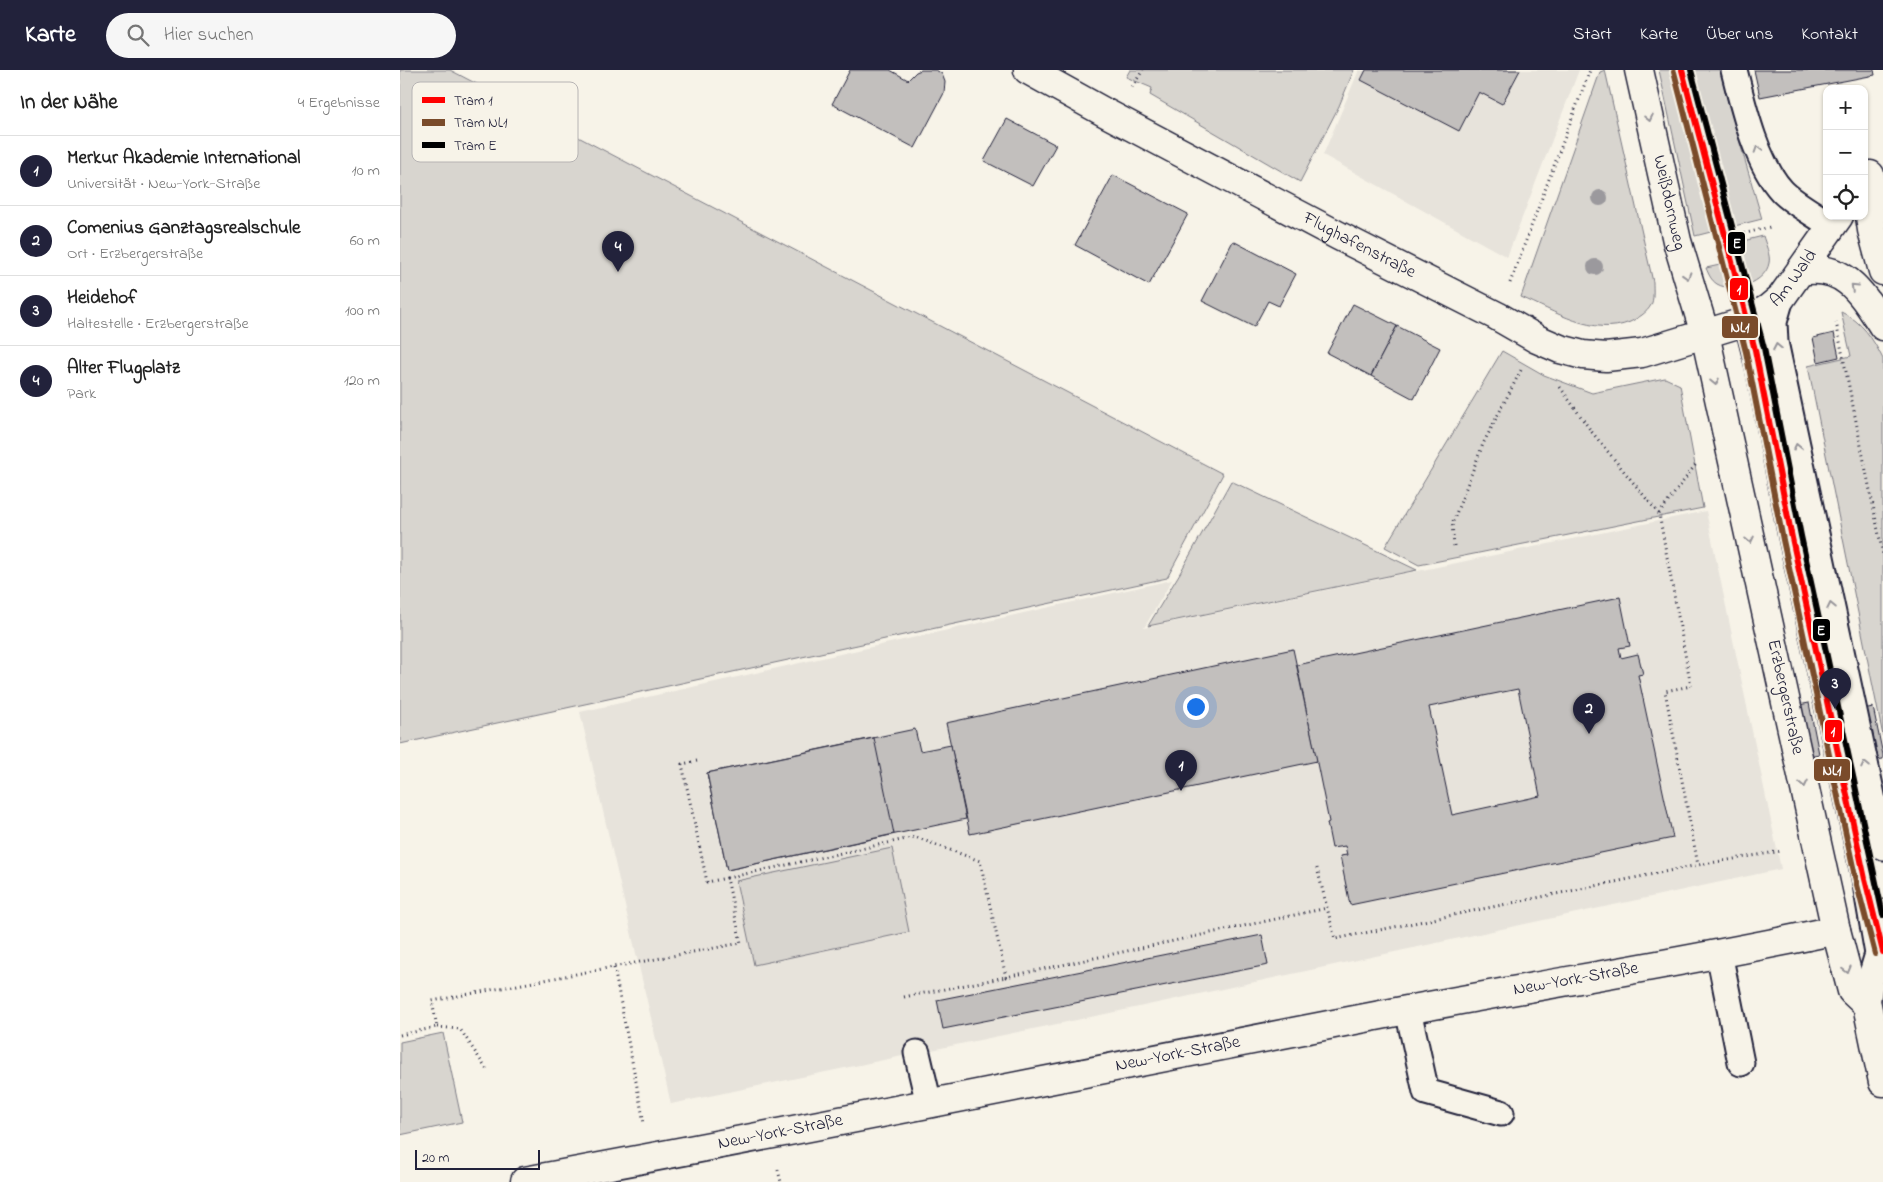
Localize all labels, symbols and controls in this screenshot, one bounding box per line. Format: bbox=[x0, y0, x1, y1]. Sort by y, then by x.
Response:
search box bbox=[106, 13, 456, 58]
text: Karte bbox=[25, 18, 76, 53]
icon: search bbox=[124, 21, 152, 49]
text: Hier suchen bbox=[164, 22, 253, 49]
text: Start bbox=[1573, 22, 1612, 48]
text: Karte bbox=[1640, 22, 1678, 48]
text: Über uns bbox=[1706, 22, 1773, 48]
text: Kontakt bbox=[1801, 22, 1858, 48]
legend bbox=[412, 82, 578, 162]
map controls bbox=[1823, 85, 1868, 220]
button: + bbox=[1823, 85, 1868, 130]
text: In der Nähe bbox=[20, 88, 118, 118]
text: 4 Ergebnisse bbox=[298, 91, 380, 115]
text: Tram 1 bbox=[454, 91, 493, 112]
text: Tram NL1 bbox=[454, 113, 508, 134]
one-way arrow bbox=[1643, 113, 1654, 122]
button: − bbox=[1823, 130, 1868, 175]
text: Tram E bbox=[454, 136, 497, 157]
text: Merkur Akademie International bbox=[67, 145, 300, 172]
one-way arrow bbox=[1754, 146, 1764, 154]
street label: Weißdornweg bbox=[1645, 153, 1692, 254]
text: 1 bbox=[33, 159, 39, 183]
text: 10 m bbox=[352, 159, 380, 183]
text: Universität · New-York-Straße bbox=[67, 172, 260, 196]
button: locate bbox=[1823, 175, 1868, 220]
street label: Flughafenstraße bbox=[1297, 206, 1421, 286]
text: Comenius Ganztagsrealschule bbox=[67, 215, 300, 242]
text: 2 bbox=[32, 229, 40, 253]
text: 60 m bbox=[350, 229, 380, 253]
pin: 4 bbox=[602, 231, 634, 272]
line badge: E bbox=[1727, 231, 1746, 255]
text: E bbox=[1733, 234, 1742, 255]
text: Ort · Erzbergerstraße bbox=[67, 242, 203, 266]
street label: Am Wald bbox=[1765, 245, 1824, 314]
one-way arrow bbox=[1681, 271, 1691, 280]
line badge: 1 bbox=[1729, 277, 1749, 301]
text: 1 bbox=[1737, 280, 1742, 301]
one-way arrow bbox=[1851, 284, 1860, 293]
text: Heidehof bbox=[67, 285, 137, 312]
text: 3 bbox=[33, 299, 39, 323]
text: 100 m bbox=[345, 299, 380, 323]
text: Haltestelle · Erzbergerstraße bbox=[67, 312, 249, 336]
line badge: NL1 bbox=[1721, 315, 1759, 339]
text: NL1 bbox=[1730, 318, 1750, 339]
one-way arrow bbox=[1772, 342, 1782, 351]
text: Alter Flugplatz bbox=[67, 355, 180, 382]
text: 4 bbox=[33, 369, 39, 393]
text: 120 m bbox=[344, 369, 380, 393]
one-way arrow bbox=[1710, 377, 1720, 386]
text: Park bbox=[67, 382, 96, 406]
one-way arrow bbox=[1792, 443, 1803, 452]
one-way arrow bbox=[1745, 536, 1755, 545]
one-way arrow bbox=[1826, 602, 1837, 611]
line badge: E bbox=[1812, 618, 1831, 642]
text: E bbox=[1817, 621, 1826, 642]
street label: Erzbergerstraße bbox=[1760, 637, 1810, 758]
pin: 3 bbox=[1819, 668, 1851, 709]
pin: 2 bbox=[1573, 693, 1605, 734]
your location bbox=[1183, 694, 1209, 720]
line badge: 1 bbox=[1824, 719, 1843, 743]
text: 1 bbox=[1831, 722, 1836, 743]
pin: 1 bbox=[1165, 750, 1197, 791]
line badge: NL1 bbox=[1813, 758, 1851, 782]
text: NL1 bbox=[1822, 761, 1842, 782]
one-way arrow bbox=[1860, 761, 1871, 770]
one-way arrow bbox=[1798, 780, 1809, 789]
street label: New-York-Straße bbox=[1511, 956, 1641, 1003]
one-way arrow bbox=[1841, 966, 1851, 974]
street label: New-York-Straße bbox=[1113, 1029, 1243, 1079]
street label: New-York-Straße bbox=[716, 1108, 846, 1157]
scale bar bbox=[415, 1147, 540, 1170]
text: 20 m bbox=[422, 1148, 449, 1169]

